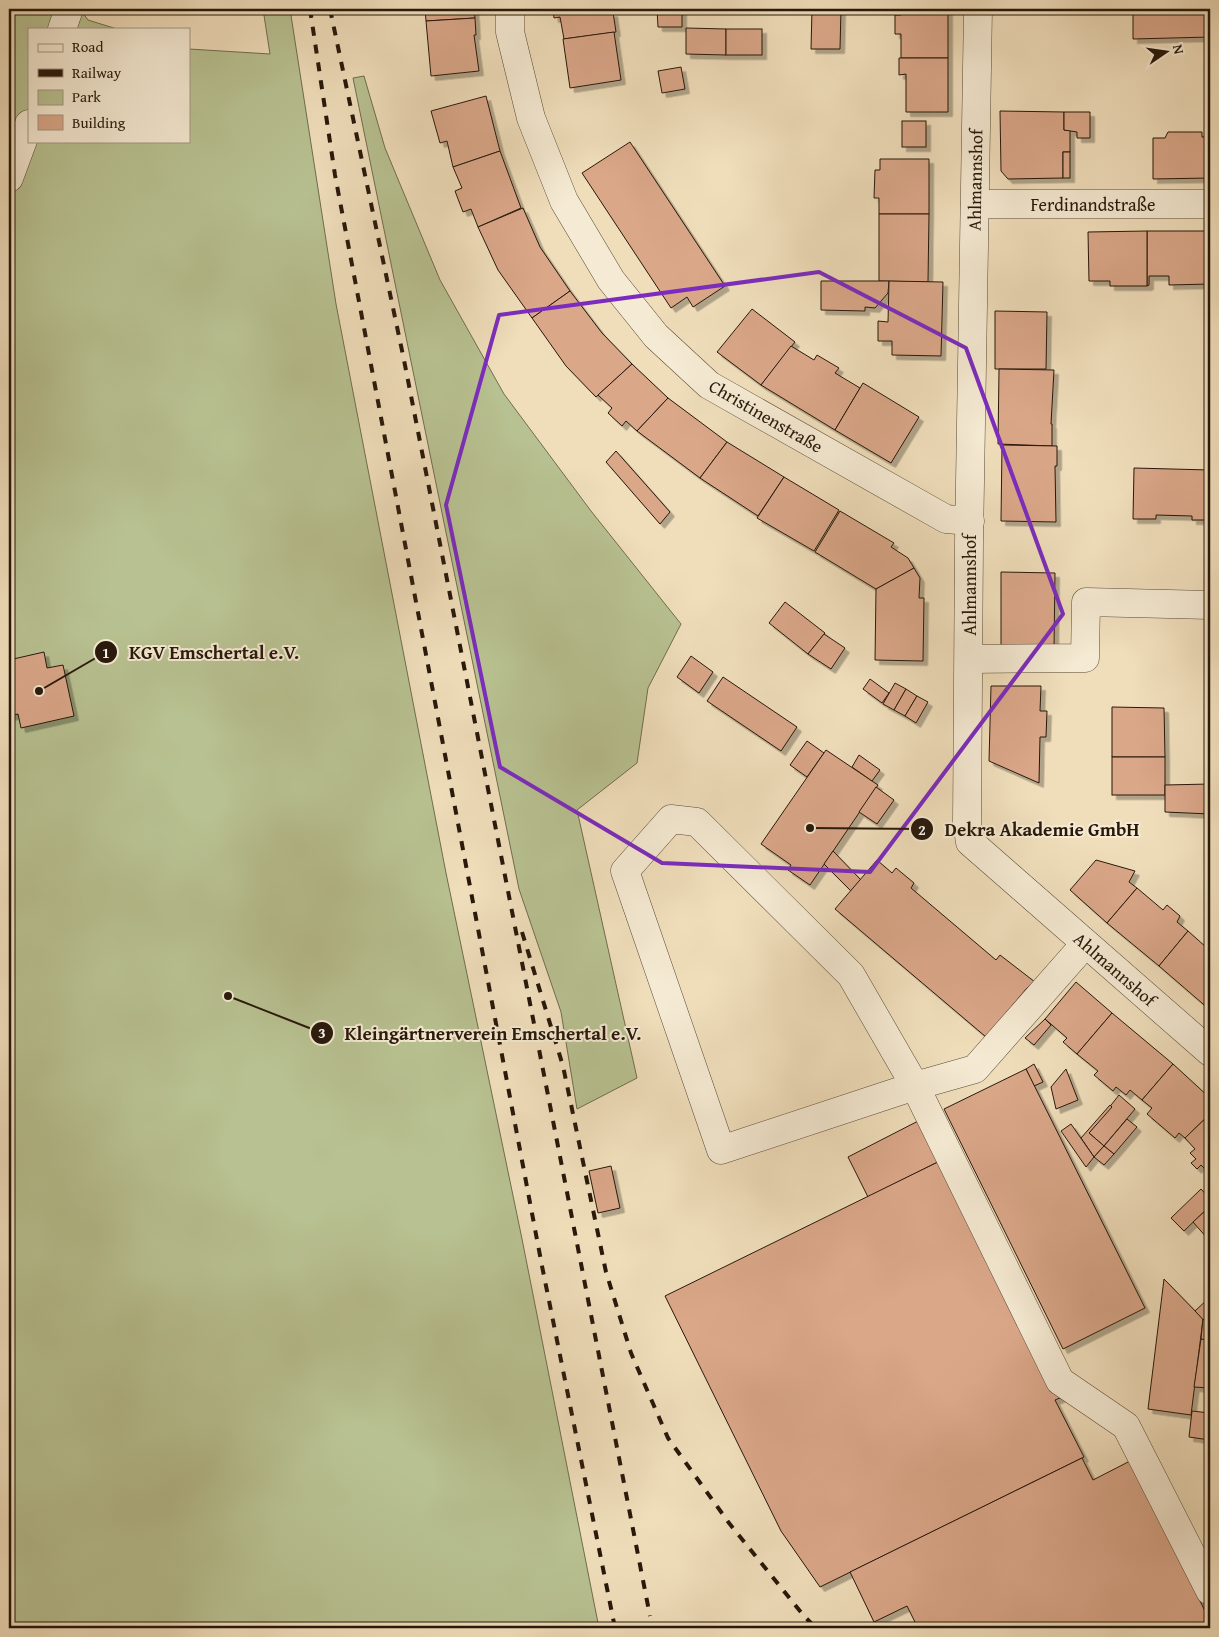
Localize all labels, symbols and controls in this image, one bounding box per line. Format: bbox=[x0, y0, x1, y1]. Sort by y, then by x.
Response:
legend bbox=[28, 28, 190, 142]
north arrow bbox=[1142, 28, 1192, 78]
text: Road bbox=[72, 36, 103, 57]
text: N bbox=[1168, 42, 1190, 57]
text: Railway bbox=[72, 62, 122, 83]
text: Park bbox=[72, 86, 101, 107]
text: Building bbox=[72, 112, 126, 133]
street label: Ahlmannshof bbox=[961, 127, 989, 231]
street label: Ferdinandstraße bbox=[1030, 191, 1156, 218]
street label: Christinenstraße bbox=[704, 372, 828, 460]
street label: Ahlmannshof bbox=[956, 532, 983, 636]
callout: KGV Emschertal e.V. bbox=[94, 635, 309, 669]
text: KGV Emschertal e.V. bbox=[129, 638, 299, 666]
text: 1 bbox=[102, 642, 110, 663]
callout: Dekra Akademie GmbH bbox=[910, 812, 1150, 846]
text: Dekra Akademie GmbH bbox=[945, 815, 1139, 843]
text: 2 bbox=[918, 819, 926, 840]
street label: Ahlmannshof bbox=[1068, 925, 1164, 1014]
callout: Kleingärtnerverein Emschertal e.V. bbox=[309, 1016, 651, 1050]
text: Kleingärtnerverein Emschertal e.V. bbox=[345, 1019, 641, 1047]
text: 3 bbox=[318, 1022, 326, 1043]

